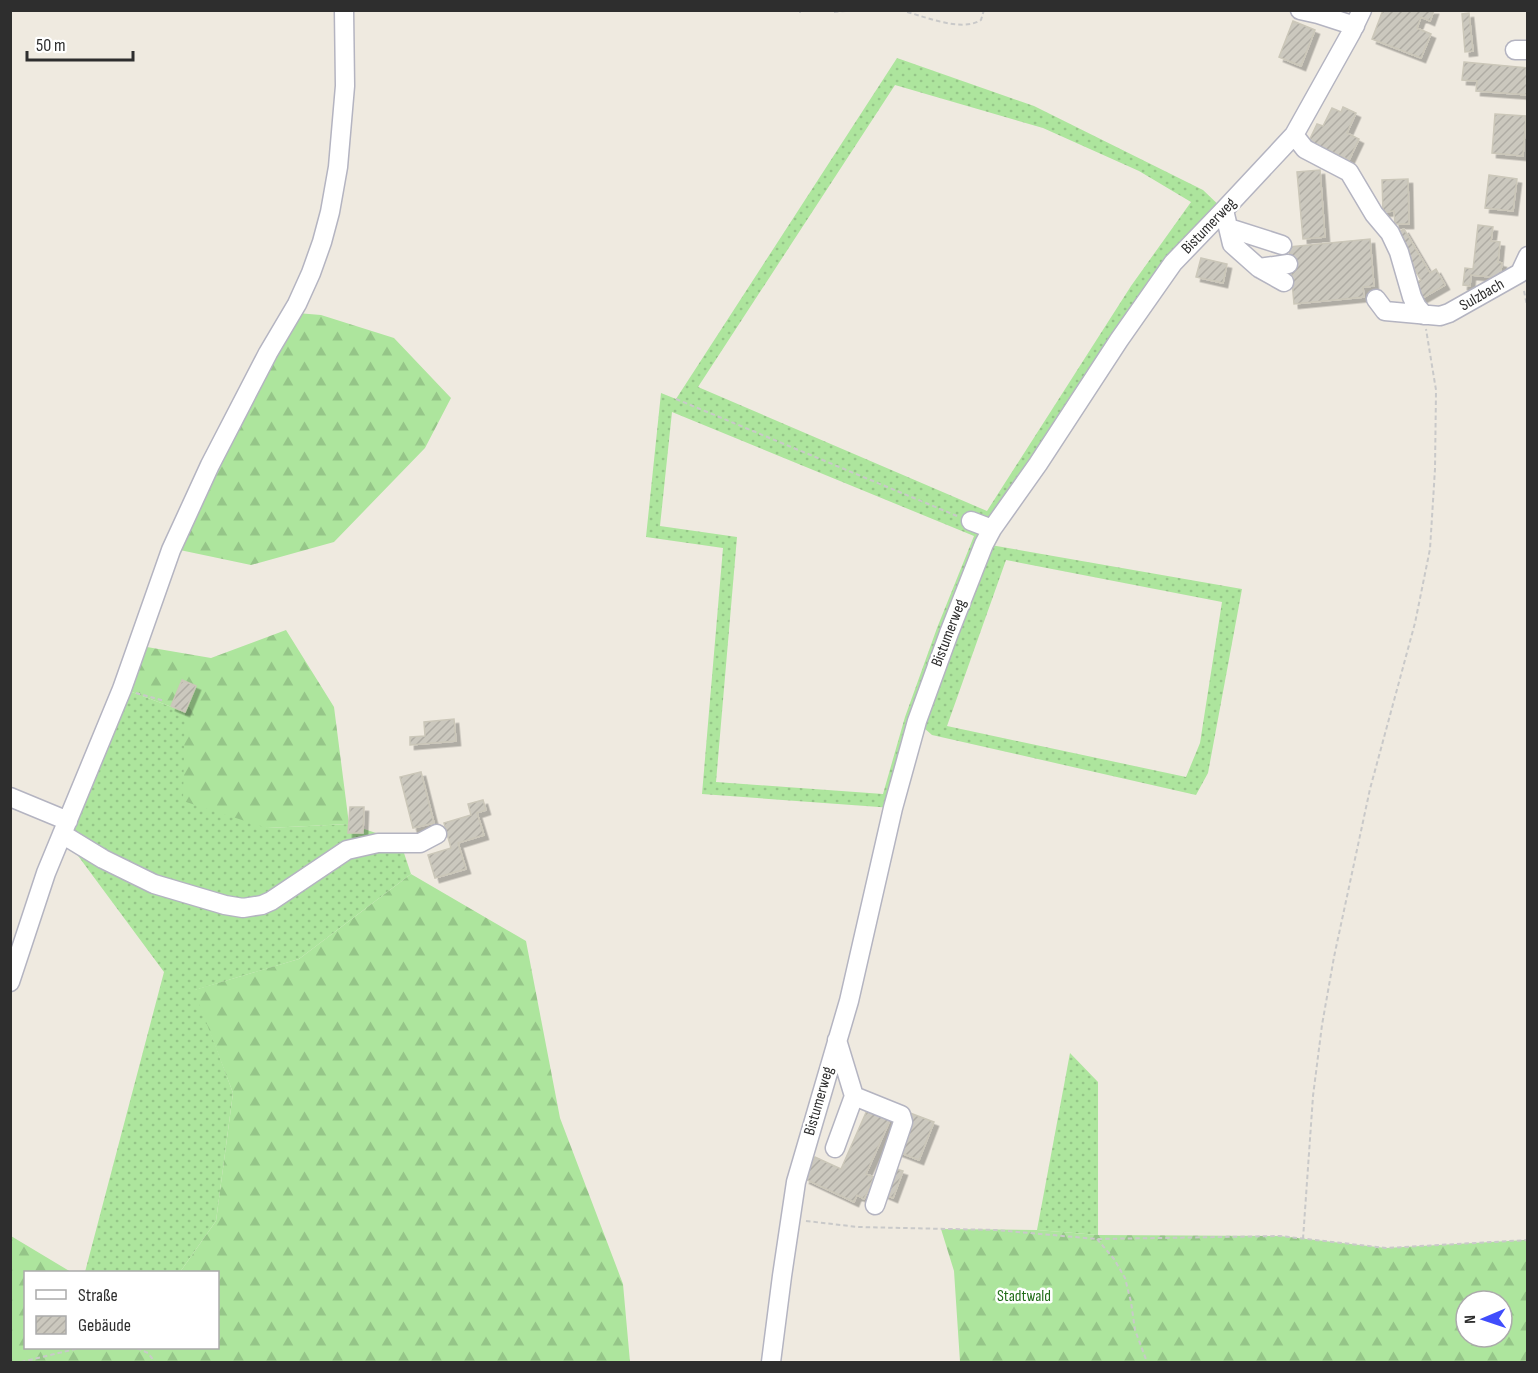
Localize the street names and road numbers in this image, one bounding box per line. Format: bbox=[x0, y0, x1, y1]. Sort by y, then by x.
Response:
street label: Bistumerweg bbox=[1178, 194, 1240, 258]
street label: Sulzbach bbox=[1456, 275, 1508, 315]
street label: Bistumerweg bbox=[927, 597, 971, 669]
street label: Bistumerweg bbox=[800, 1064, 838, 1138]

